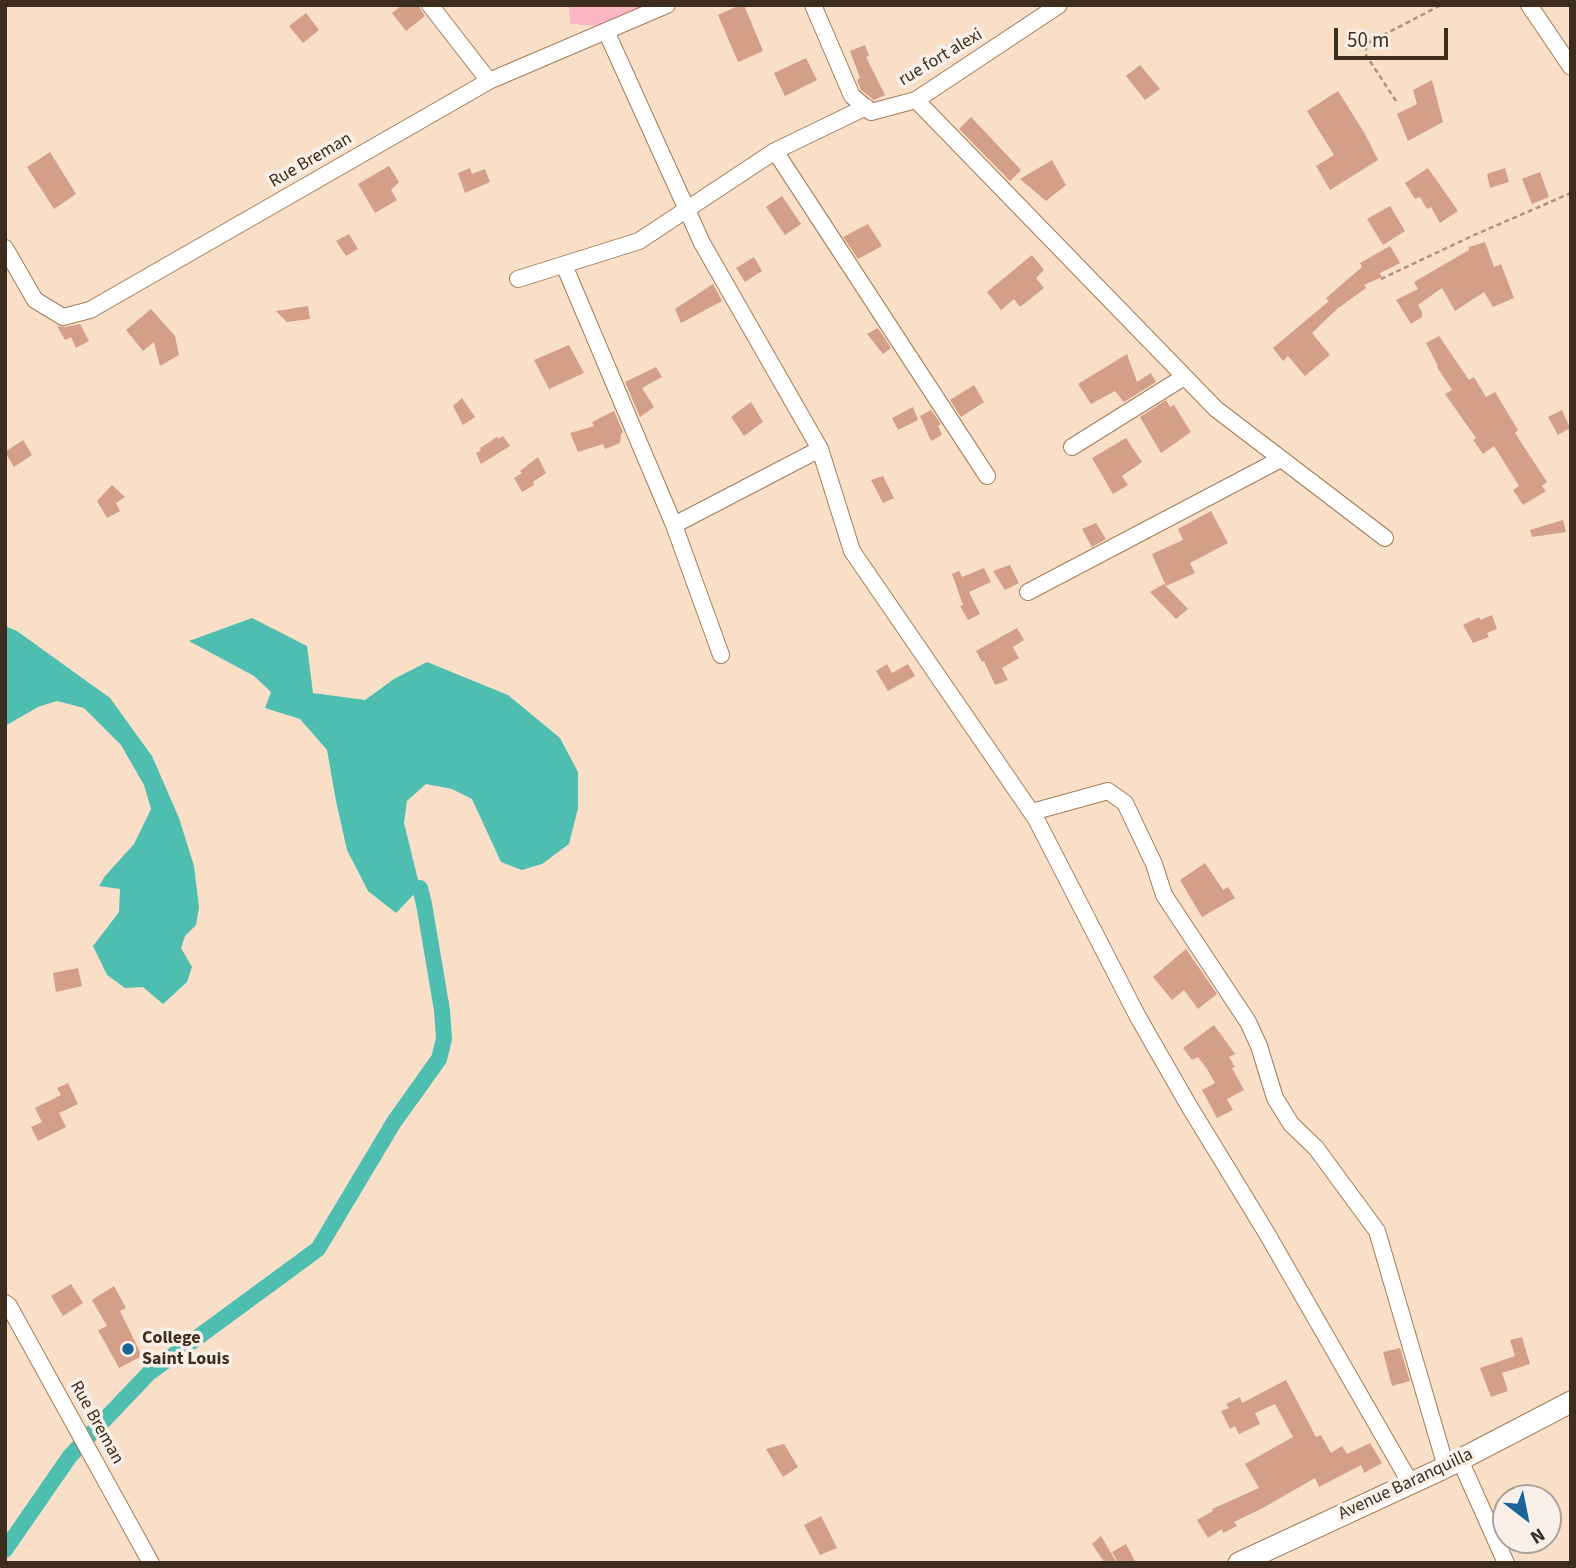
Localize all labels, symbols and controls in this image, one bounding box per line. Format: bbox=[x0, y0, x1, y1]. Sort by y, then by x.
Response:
scale bar bbox=[1338, 14, 1452, 58]
street label: rue fort alexi bbox=[895, 24, 987, 92]
text: 50 m bbox=[1347, 25, 1389, 55]
street label: Rue Breman bbox=[266, 129, 356, 193]
place label: College Saint Louis bbox=[142, 1328, 229, 1370]
marker: College Saint Louis bbox=[120, 1341, 136, 1357]
street label: Rue Breman bbox=[64, 1378, 128, 1468]
street label: Avenue Baranquilla bbox=[1335, 1444, 1477, 1526]
north arrow bbox=[1492, 1484, 1562, 1554]
text: N bbox=[1525, 1521, 1550, 1550]

